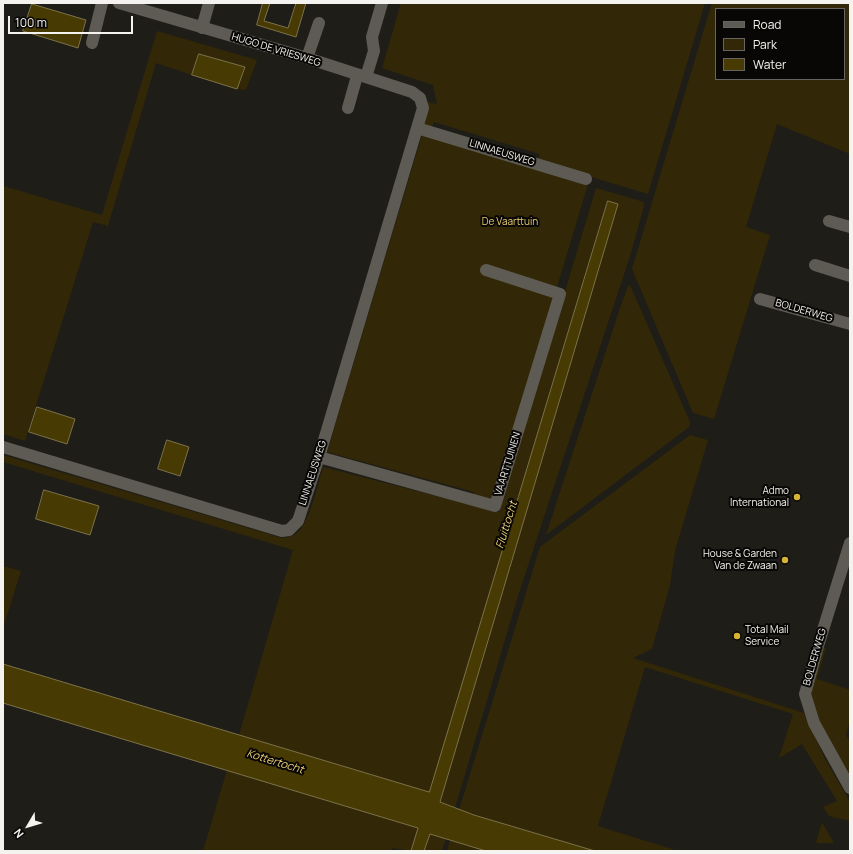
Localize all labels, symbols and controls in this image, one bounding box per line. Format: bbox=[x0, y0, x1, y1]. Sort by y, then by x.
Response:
scale bar bbox=[10, 8, 135, 34]
legend bbox=[715, 8, 845, 80]
text: 100 m bbox=[15, 14, 47, 31]
text: Road bbox=[753, 16, 781, 33]
street label: HUGO DE VRIESWEG bbox=[230, 31, 322, 69]
text: Park bbox=[753, 36, 777, 53]
text: Water bbox=[753, 56, 786, 73]
street label: LINNAEUSWEG bbox=[468, 137, 536, 169]
park label: De Vaarttuin bbox=[482, 216, 538, 228]
street label: BOLDERWEG bbox=[774, 297, 834, 325]
street label: VAARTTUINEN bbox=[493, 431, 523, 497]
street label: LINNAEUSWEG bbox=[297, 439, 329, 507]
place label: Admo International bbox=[730, 485, 789, 508]
marker: Admo International bbox=[792, 492, 802, 502]
water label: Fluittocht bbox=[494, 500, 520, 550]
place label: House & Garden Van de Zwaan bbox=[703, 548, 777, 572]
marker: House & Garden Van de Zwaan bbox=[780, 555, 790, 565]
place label: Total Mail Service bbox=[745, 624, 789, 648]
street label: BOLDERWEG bbox=[801, 627, 829, 687]
marker: Total Mail Service bbox=[732, 631, 742, 641]
water label: Kottertocht bbox=[245, 747, 305, 777]
north arrow bbox=[8, 806, 48, 846]
text: N bbox=[10, 826, 26, 841]

